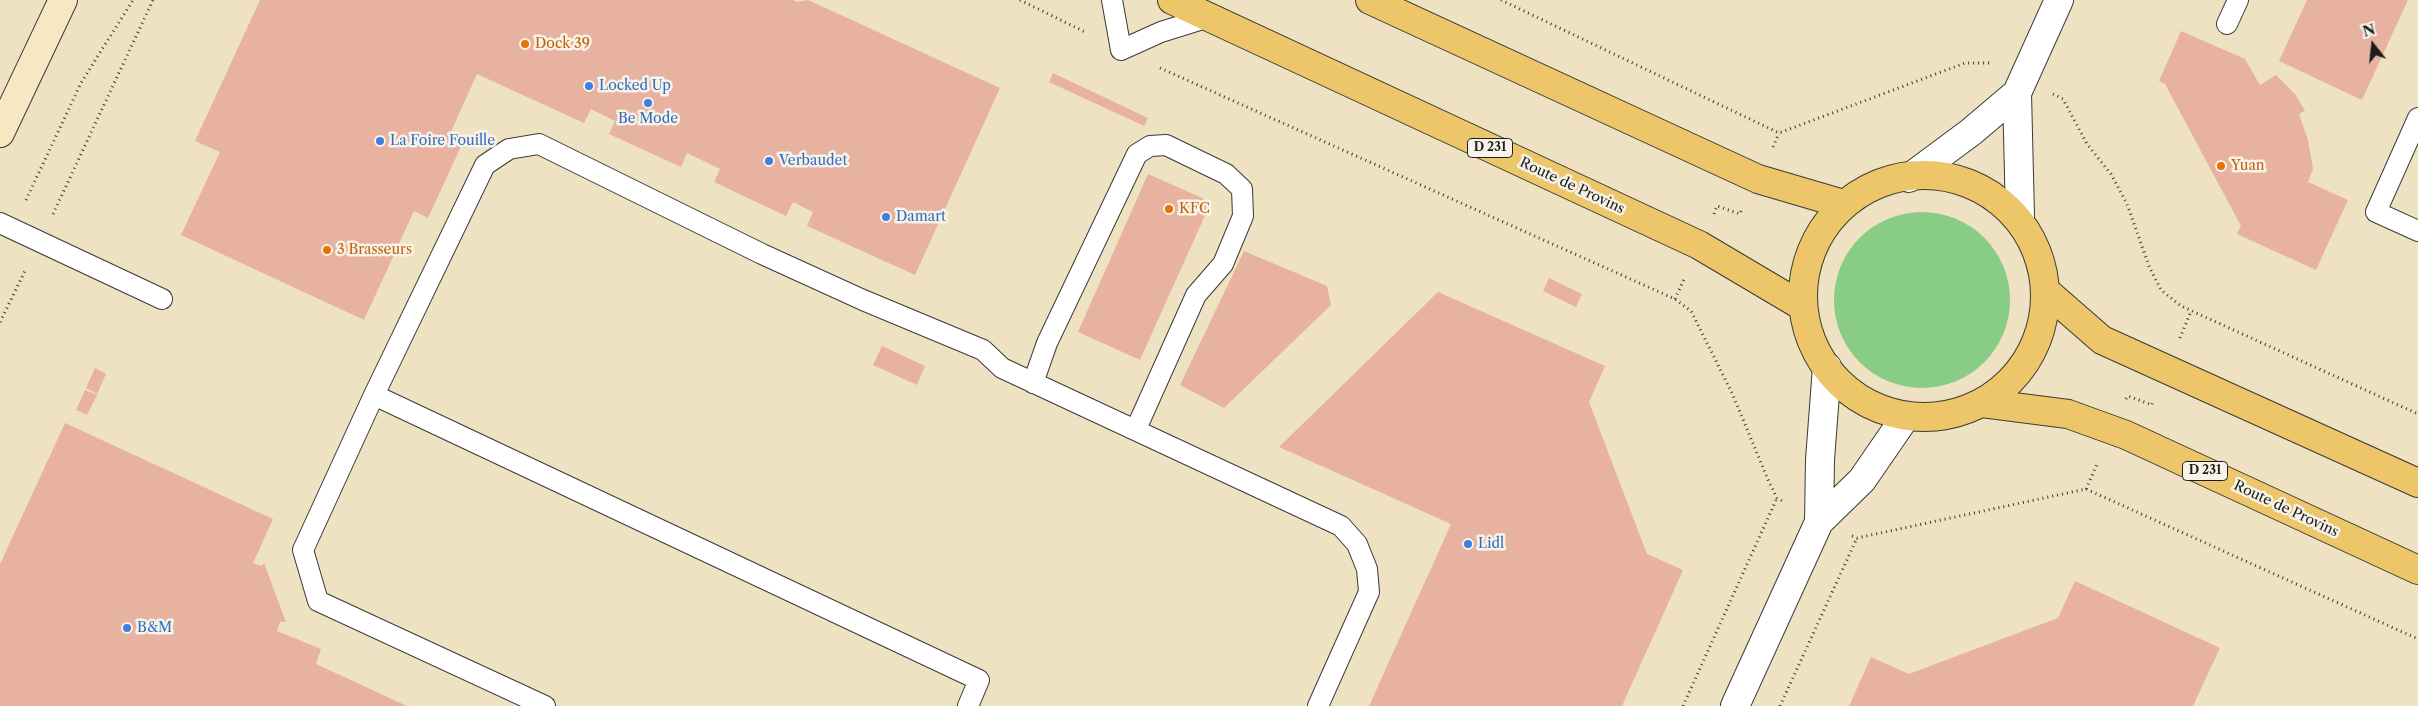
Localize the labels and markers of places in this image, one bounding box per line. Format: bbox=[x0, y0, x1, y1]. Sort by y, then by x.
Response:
place label: Dock 39 bbox=[535, 36, 590, 52]
marker: Dock 39 bbox=[519, 38, 531, 50]
place label: Locked Up bbox=[599, 78, 671, 94]
marker: Locked Up bbox=[583, 80, 595, 92]
marker: Be Mode bbox=[642, 97, 654, 109]
place label: Be Mode bbox=[618, 111, 678, 127]
place label: La Foire Fouille bbox=[390, 133, 495, 149]
marker: La Foire Fouille bbox=[374, 135, 386, 147]
place label: Verbaudet bbox=[779, 153, 847, 169]
marker: Verbaudet bbox=[763, 155, 775, 167]
place label: Yuan bbox=[2231, 158, 2265, 174]
marker: Yuan bbox=[2215, 160, 2227, 172]
place label: KFC bbox=[1179, 201, 1210, 217]
marker: KFC bbox=[1163, 203, 1175, 215]
place label: Damart bbox=[896, 209, 946, 225]
marker: Damart bbox=[880, 211, 892, 223]
place label: 3 Brasseurs bbox=[337, 242, 412, 258]
marker: 3 Brasseurs bbox=[321, 244, 333, 256]
place label: Lidl bbox=[1478, 536, 1504, 552]
marker: Lidl bbox=[1462, 538, 1474, 550]
place label: B&M bbox=[137, 620, 172, 636]
marker: B&M bbox=[121, 622, 133, 634]

